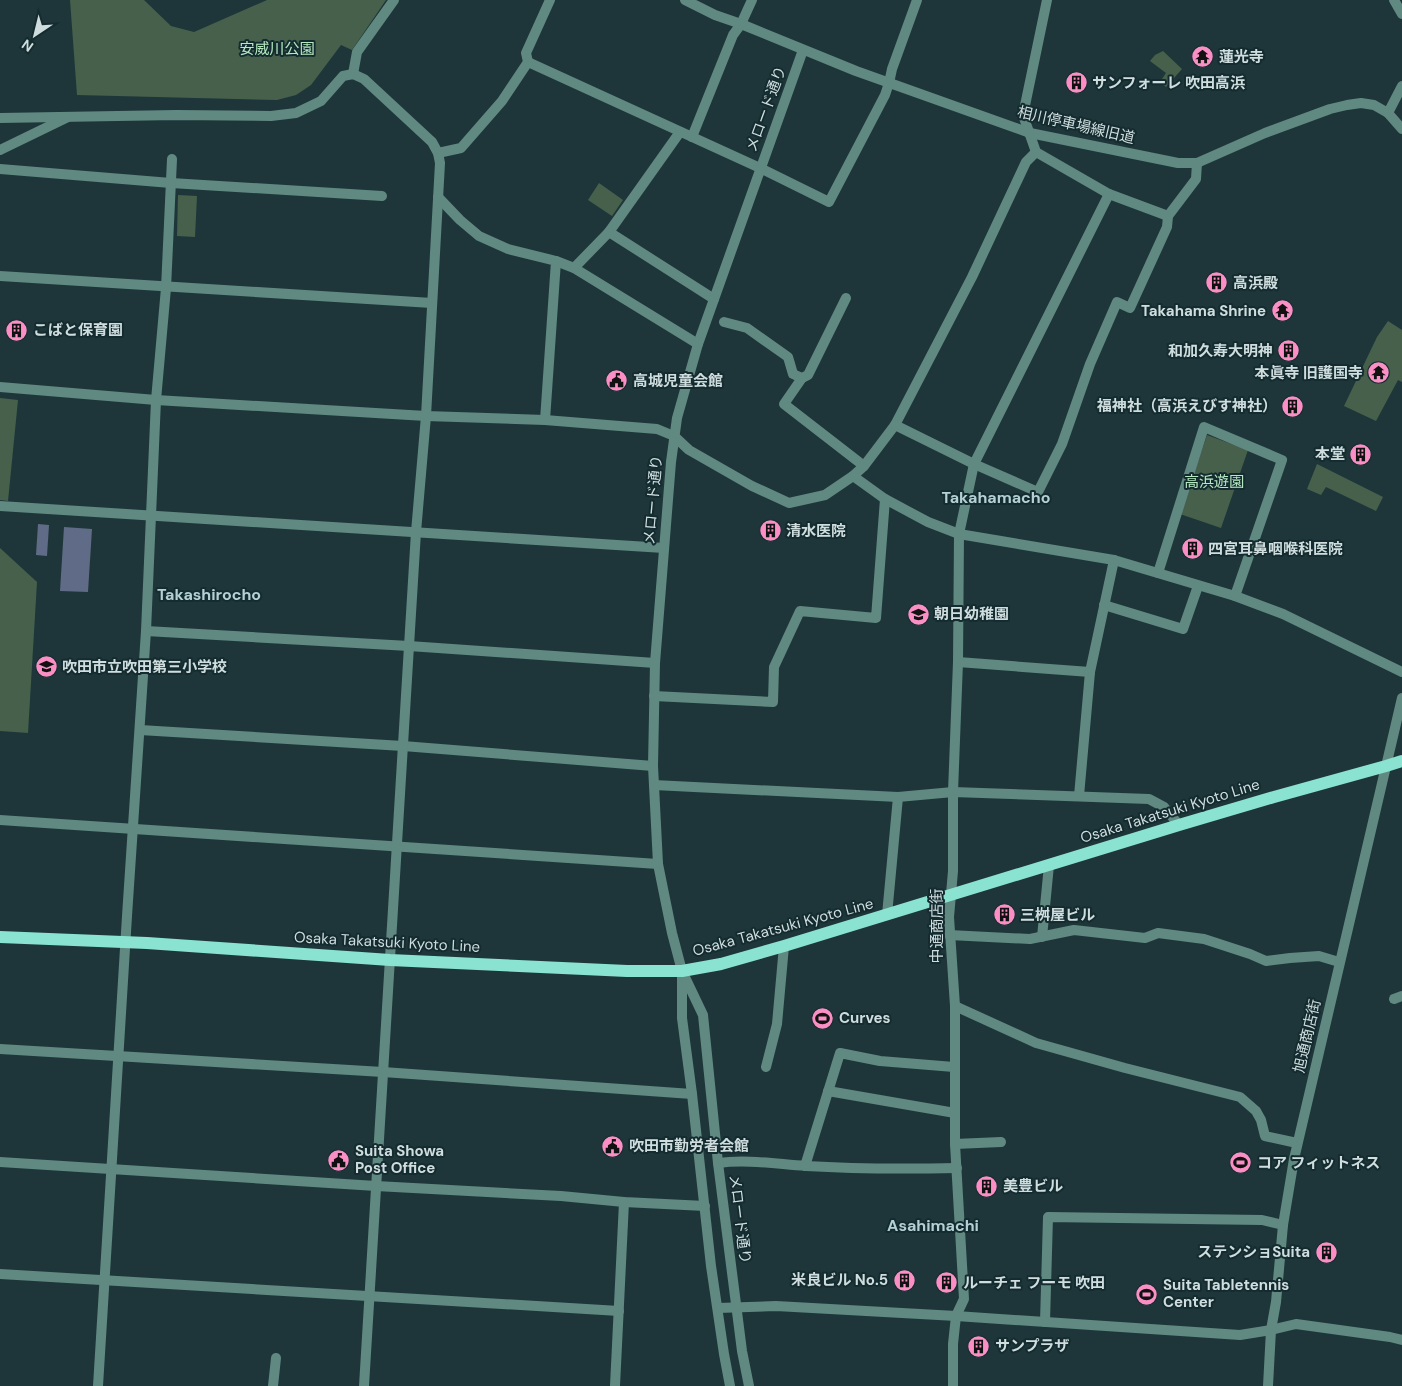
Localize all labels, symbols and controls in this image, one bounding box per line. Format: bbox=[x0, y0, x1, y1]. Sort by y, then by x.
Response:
north arrow bbox=[10, 10, 60, 60]
text: N bbox=[18, 35, 37, 56]
park label: 安威川公園 bbox=[239, 39, 315, 59]
temple icon: 蓮光寺 bbox=[1191, 45, 1215, 69]
place label: 蓮光寺 bbox=[1219, 47, 1264, 67]
street label: メロード通り bbox=[741, 63, 791, 155]
building icon: サンフォーレ 吹田高浜 bbox=[1064, 71, 1088, 95]
place label: サンフォーレ 吹田高浜 bbox=[1092, 73, 1246, 93]
street label: 相川停車場線旧道 bbox=[1015, 102, 1137, 148]
building icon: 高浜殿 bbox=[1205, 271, 1229, 295]
place label: 高浜殿 bbox=[1233, 273, 1278, 293]
temple icon: Takahama Shrine bbox=[1270, 299, 1294, 323]
place label: Takahama Shrine bbox=[1141, 301, 1266, 321]
building icon: こばと保育園 bbox=[5, 318, 29, 342]
place label: こばと保育園 bbox=[33, 320, 123, 340]
building icon: 和加久寿大明神 bbox=[1277, 339, 1301, 363]
place label: 和加久寿大明神 bbox=[1168, 341, 1273, 361]
temple icon: 本眞寺 旧護国寺 bbox=[1367, 361, 1391, 385]
place label: 本眞寺 旧護国寺 bbox=[1254, 363, 1363, 383]
public building icon: 高城児童会館 bbox=[605, 369, 629, 393]
place label: 高城児童会館 bbox=[633, 371, 723, 391]
building icon: 福神社（高浜えびす神社） bbox=[1281, 394, 1305, 418]
place label: 福神社（高浜えびす神社） bbox=[1096, 396, 1277, 416]
building icon: 本堂 bbox=[1349, 442, 1373, 466]
place label: 本堂 bbox=[1315, 444, 1345, 464]
street label: メロード通り bbox=[639, 454, 667, 546]
park label: 高浜遊園 bbox=[1184, 472, 1244, 492]
district label: Takahamacho bbox=[942, 487, 1050, 508]
building icon: 清水医院 bbox=[758, 519, 782, 543]
place label: 清水医院 bbox=[786, 521, 846, 541]
building icon: 四宮耳鼻咽喉科医院 bbox=[1180, 537, 1204, 561]
place label: 四宮耳鼻咽喉科医院 bbox=[1208, 539, 1343, 559]
district label: Takashirocho bbox=[157, 584, 261, 605]
school or university icon: 朝日幼稚園 bbox=[906, 602, 930, 626]
place label: 朝日幼稚園 bbox=[934, 604, 1009, 624]
school or university icon: 吹田市立吹田第三小学校 bbox=[34, 655, 58, 679]
place label: 吹田市立吹田第三小学校 bbox=[62, 657, 227, 677]
street label: Osaka Takatsuki Kyoto Line bbox=[1078, 774, 1262, 848]
street label: 中通商店街 bbox=[927, 888, 947, 964]
street label: Osaka Takatsuki Kyoto Line bbox=[690, 893, 876, 961]
building icon: 三桝屋ビル bbox=[992, 903, 1016, 927]
place label: 三桝屋ビル bbox=[1020, 905, 1095, 925]
street label: Osaka Takatsuki Kyoto Line bbox=[293, 927, 481, 957]
street label: 旭通商店街 bbox=[1289, 997, 1325, 1075]
sports icon: Curves bbox=[811, 1006, 835, 1030]
place label: Curves bbox=[839, 1008, 891, 1028]
public building icon: 吹田市勤労者会館 bbox=[601, 1134, 625, 1158]
place label: 吹田市勤労者会館 bbox=[629, 1136, 749, 1156]
place label: Suita Showa Post Office bbox=[355, 1141, 444, 1178]
public building icon: Suita Showa Post Office bbox=[327, 1148, 351, 1172]
sports icon: コア フィットネス bbox=[1229, 1151, 1253, 1175]
place label: コア フィットネス bbox=[1257, 1153, 1380, 1173]
street label: メロード通り bbox=[725, 1173, 755, 1265]
building icon: 美豊ビル bbox=[975, 1174, 999, 1198]
place label: 美豊ビル bbox=[1003, 1176, 1063, 1196]
district label: Asahimachi bbox=[887, 1215, 979, 1236]
building icon: ステンショSuita bbox=[1314, 1240, 1338, 1264]
place label: ステンショSuita bbox=[1197, 1242, 1310, 1262]
building icon: 米良ビル No.5 bbox=[892, 1268, 916, 1292]
place label: 米良ビル No.5 bbox=[791, 1270, 888, 1290]
building icon: ルーチェ フーモ 吹田 bbox=[935, 1271, 959, 1295]
place label: ルーチェ フーモ 吹田 bbox=[963, 1273, 1105, 1293]
place label: Suita Tabletennis Center bbox=[1163, 1275, 1289, 1312]
sports icon: Suita Tabletennis Center bbox=[1135, 1282, 1159, 1306]
building icon: サンプラザ bbox=[967, 1334, 991, 1358]
place label: サンプラザ bbox=[995, 1336, 1070, 1356]

